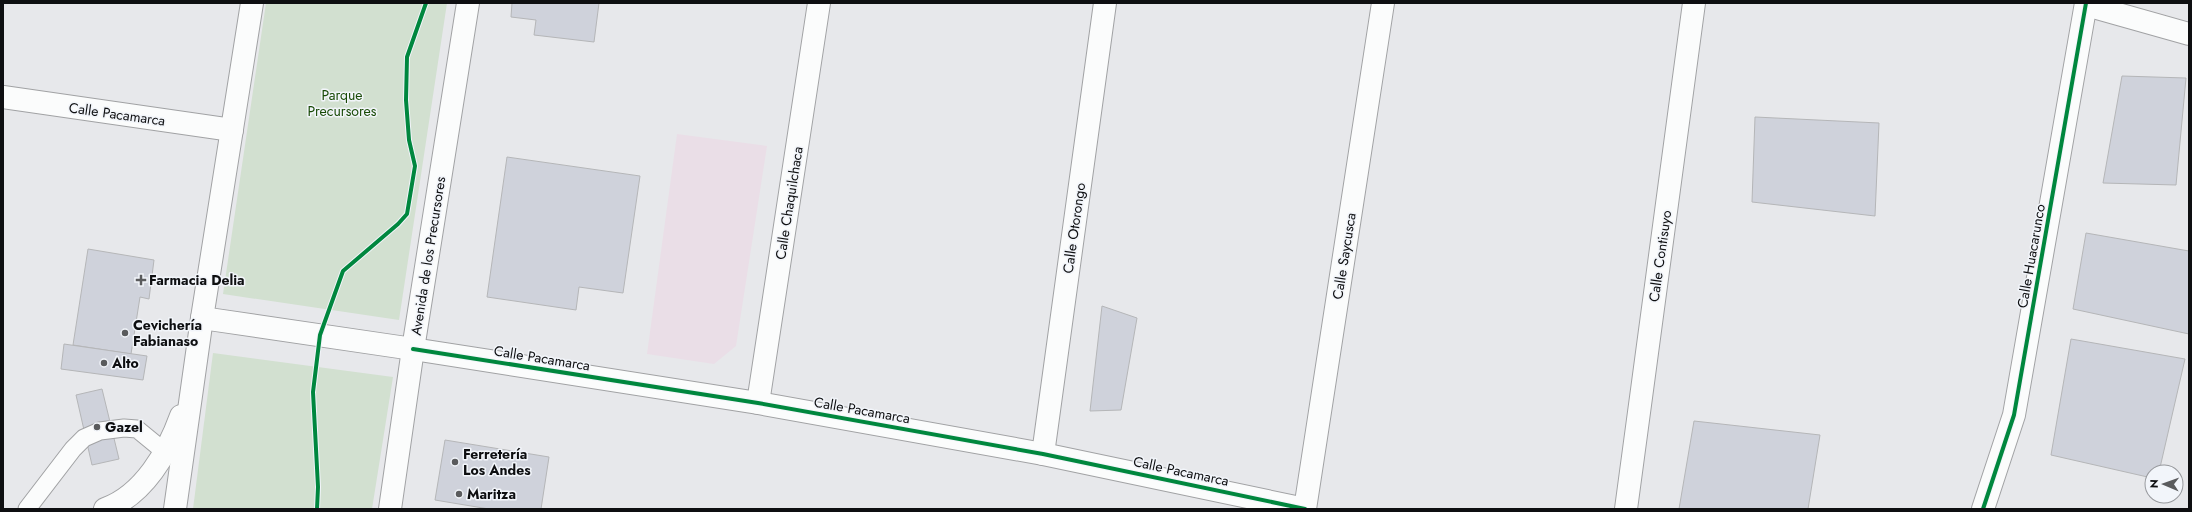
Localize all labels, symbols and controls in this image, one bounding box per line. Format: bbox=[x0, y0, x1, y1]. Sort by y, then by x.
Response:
park label: Parque Precursores bbox=[308, 85, 377, 121]
street label: Calle Pacamarca bbox=[67, 97, 167, 131]
street label: Calle Chaquilchaca bbox=[770, 145, 808, 261]
street label: Avenida de los Precursores bbox=[406, 175, 450, 337]
street label: Calle Otorongo bbox=[1058, 181, 1090, 275]
street label: Calle Huacarunco bbox=[2012, 202, 2050, 310]
street label: Calle Contisuyo bbox=[1644, 209, 1676, 303]
street label: Calle Saycusca bbox=[1327, 211, 1361, 301]
place label: Farmacia Delia bbox=[149, 270, 245, 290]
marker: Farmacia Delia bbox=[136, 275, 146, 285]
place label: Cevichería Fabianaso bbox=[133, 315, 202, 351]
marker: Cevichería Fabianaso bbox=[120, 328, 130, 338]
street label: Calle Pacamarca bbox=[492, 341, 592, 375]
place label: Alto bbox=[111, 353, 139, 373]
marker: Alto bbox=[99, 358, 109, 368]
street label: Calle Pacamarca bbox=[812, 392, 912, 428]
place label: Gazel bbox=[105, 417, 143, 437]
marker: Gazel bbox=[92, 422, 102, 432]
place label: Ferretería Los Andes bbox=[463, 444, 531, 480]
street label: Calle Pacamarca bbox=[1131, 451, 1231, 491]
marker: Ferretería Los Andes bbox=[450, 457, 460, 467]
north arrow bbox=[2144, 464, 2184, 504]
text: N bbox=[2146, 479, 2162, 488]
place label: Maritza bbox=[467, 484, 516, 504]
marker: Maritza bbox=[454, 489, 464, 499]

